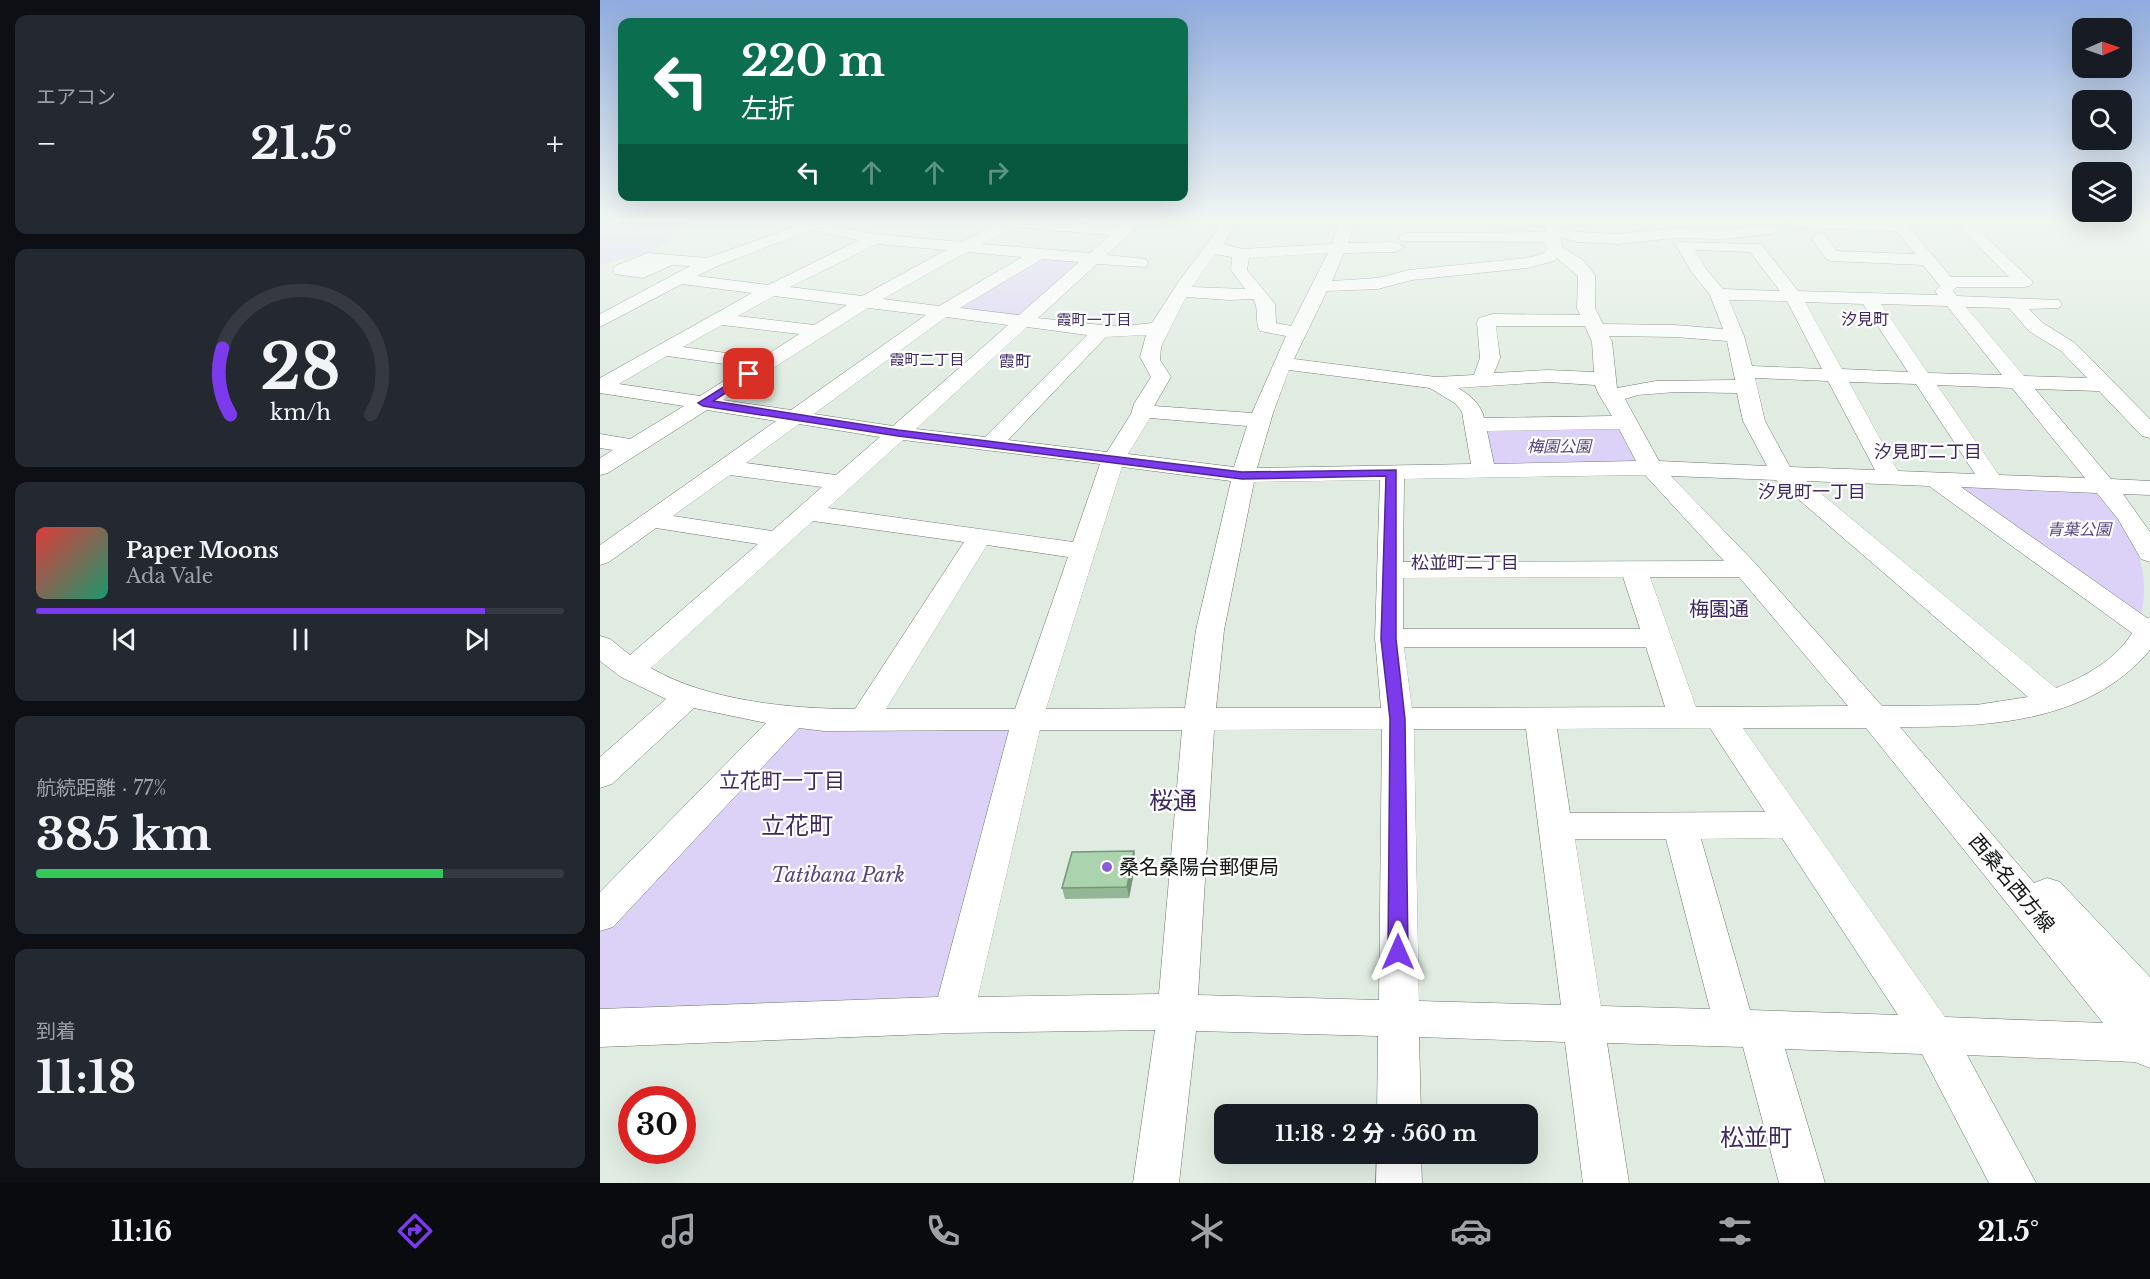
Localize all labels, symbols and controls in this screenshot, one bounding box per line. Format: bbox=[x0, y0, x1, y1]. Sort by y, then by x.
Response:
north arrow bbox=[2072, 18, 2132, 78]
map controls bbox=[2072, 18, 2132, 222]
text: 220 m bbox=[741, 35, 885, 87]
icon: left bbox=[642, 42, 720, 120]
text: エアコン bbox=[36, 85, 116, 109]
button: search bbox=[2072, 90, 2132, 150]
text: 左折 bbox=[741, 92, 795, 125]
text: 21.5° bbox=[250, 115, 353, 171]
text: − bbox=[36, 123, 57, 164]
text: + bbox=[546, 123, 564, 164]
icon: left bbox=[792, 156, 825, 189]
icon: ahead bbox=[855, 156, 888, 189]
icon: ahead bbox=[918, 156, 951, 189]
icon: right bbox=[981, 156, 1014, 189]
button: layers bbox=[2072, 162, 2132, 222]
district label: 汐見町 bbox=[1841, 309, 1889, 329]
district label: 霞町一丁目 bbox=[1056, 310, 1132, 329]
text: 28 bbox=[260, 328, 340, 406]
pin bbox=[723, 348, 774, 399]
district label: 霞町二丁目 bbox=[889, 350, 965, 369]
district label: 霞町 bbox=[999, 351, 1031, 371]
icon: arrive bbox=[732, 357, 765, 390]
text: km/h bbox=[270, 399, 331, 426]
park label: 梅園公園 bbox=[1527, 436, 1593, 456]
district label: 汐見町二丁目 bbox=[1874, 441, 1982, 463]
district label: 汐見町一丁目 bbox=[1758, 481, 1866, 503]
park label: 青葉公園 bbox=[2047, 519, 2113, 539]
text: Paper Moons bbox=[126, 537, 279, 564]
district label: 松並町二丁目 bbox=[1411, 552, 1519, 574]
text: Ada Vale bbox=[126, 564, 213, 588]
district label: 梅園通 bbox=[1689, 597, 1749, 621]
icon: previous bbox=[108, 623, 141, 656]
icon: pause bbox=[284, 623, 317, 656]
icon: next bbox=[460, 623, 493, 656]
district label: 立花町一丁目 bbox=[719, 768, 845, 794]
text: 航続距離 · 77% bbox=[36, 776, 167, 800]
district label: 桜通 bbox=[1149, 786, 1197, 815]
text: 385 km bbox=[36, 806, 212, 862]
district label: 立花町 bbox=[761, 811, 833, 840]
street label: 西桑名西方線 bbox=[1964, 829, 2060, 937]
place label: 桑名桑陽台郵便局 bbox=[1119, 855, 1279, 879]
marker: 桑名桑陽台郵便局 bbox=[1100, 860, 1114, 874]
park label: Tatibana Park bbox=[771, 863, 905, 887]
position arrow bbox=[1366, 920, 1430, 984]
text: 到着 bbox=[36, 1019, 76, 1043]
text: 11:18 bbox=[36, 1049, 136, 1105]
speed limit sign: 30 bbox=[618, 1086, 696, 1164]
text: 11:18 · 2 分 · 560 m bbox=[1275, 1120, 1477, 1147]
district label: 松並町 bbox=[1720, 1123, 1792, 1152]
icon: directions bbox=[394, 1210, 436, 1252]
icon: music bbox=[658, 1210, 700, 1252]
icon: phone bbox=[922, 1210, 964, 1252]
icon: climate bbox=[1186, 1210, 1228, 1252]
icon: car bbox=[1450, 1210, 1492, 1252]
icon: filters bbox=[1714, 1210, 1756, 1252]
text: 11:16 bbox=[111, 1215, 172, 1248]
text: 21.5° bbox=[1977, 1215, 2039, 1248]

